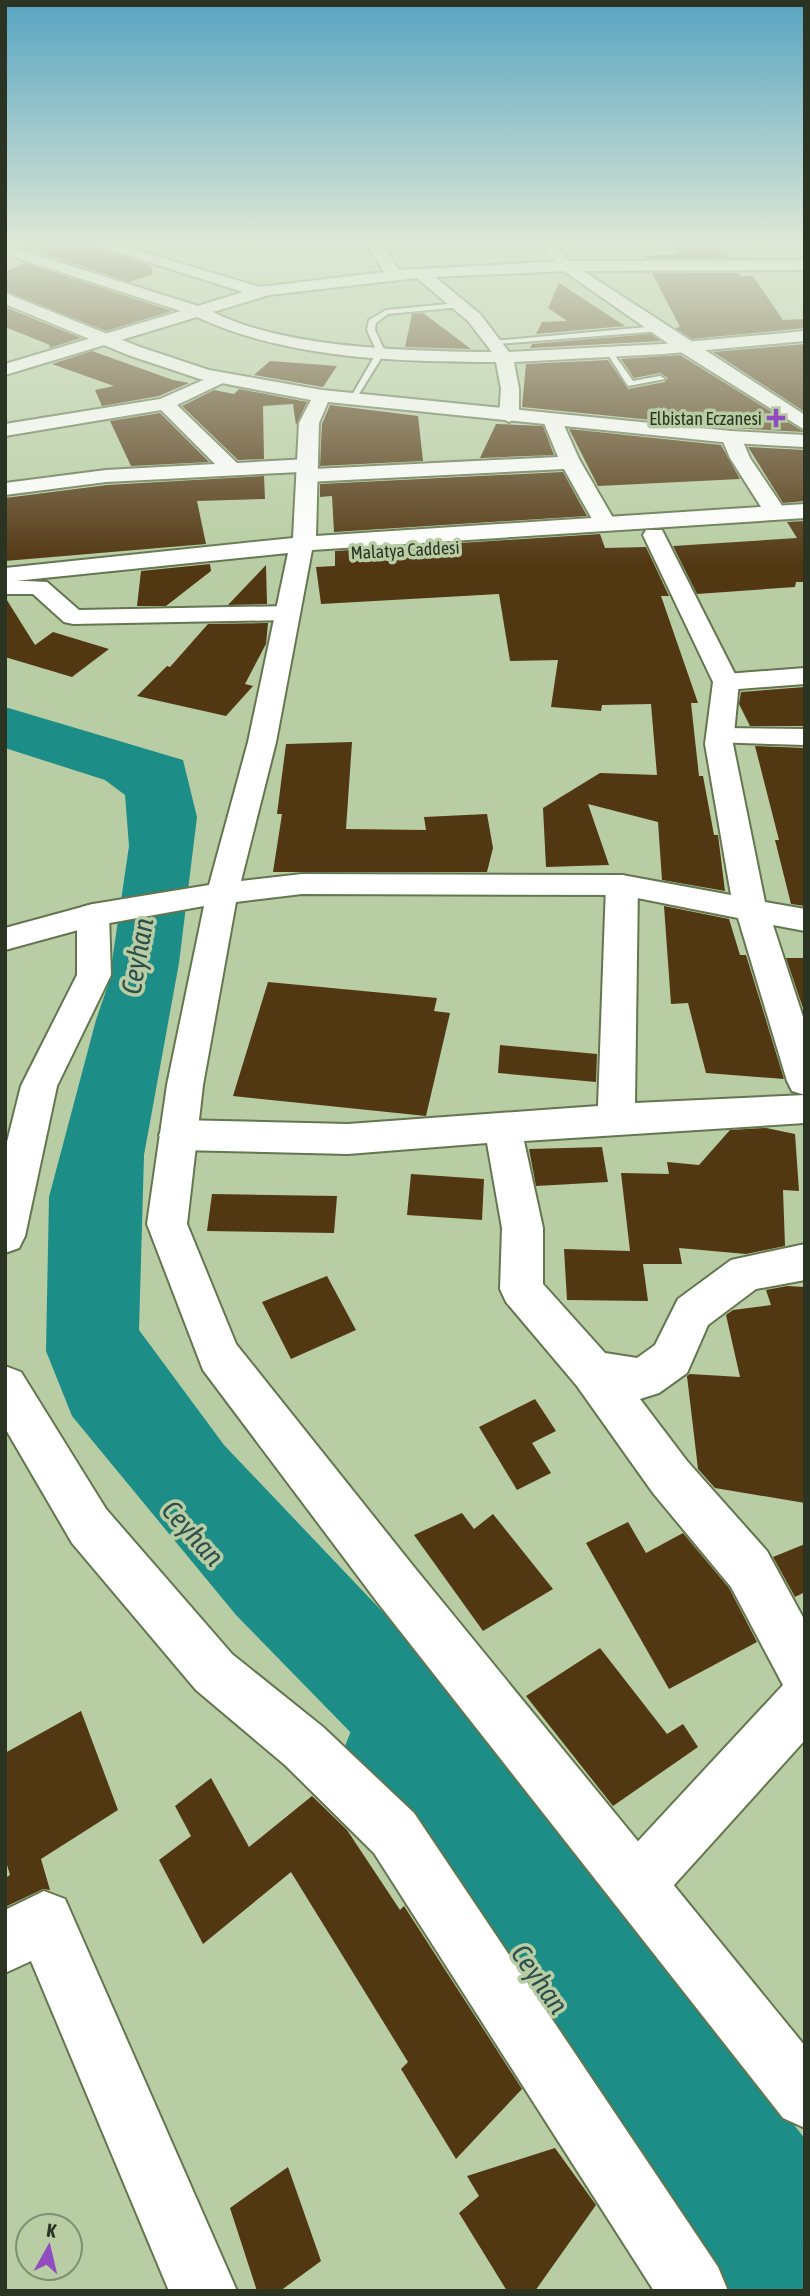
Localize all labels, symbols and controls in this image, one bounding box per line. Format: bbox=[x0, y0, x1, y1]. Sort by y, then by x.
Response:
place label: Elbistan Eczanesi bbox=[649, 408, 762, 429]
marker: Elbistan Eczanesi bbox=[768, 410, 784, 426]
street label: Malatya Caddesi bbox=[350, 537, 460, 563]
water label: Ceyhan bbox=[115, 915, 159, 997]
water label: Ceyhan bbox=[155, 1494, 231, 1573]
water label: Ceyhan bbox=[505, 1938, 575, 2020]
north arrow bbox=[14, 2212, 84, 2282]
text: K bbox=[45, 2219, 58, 2242]

